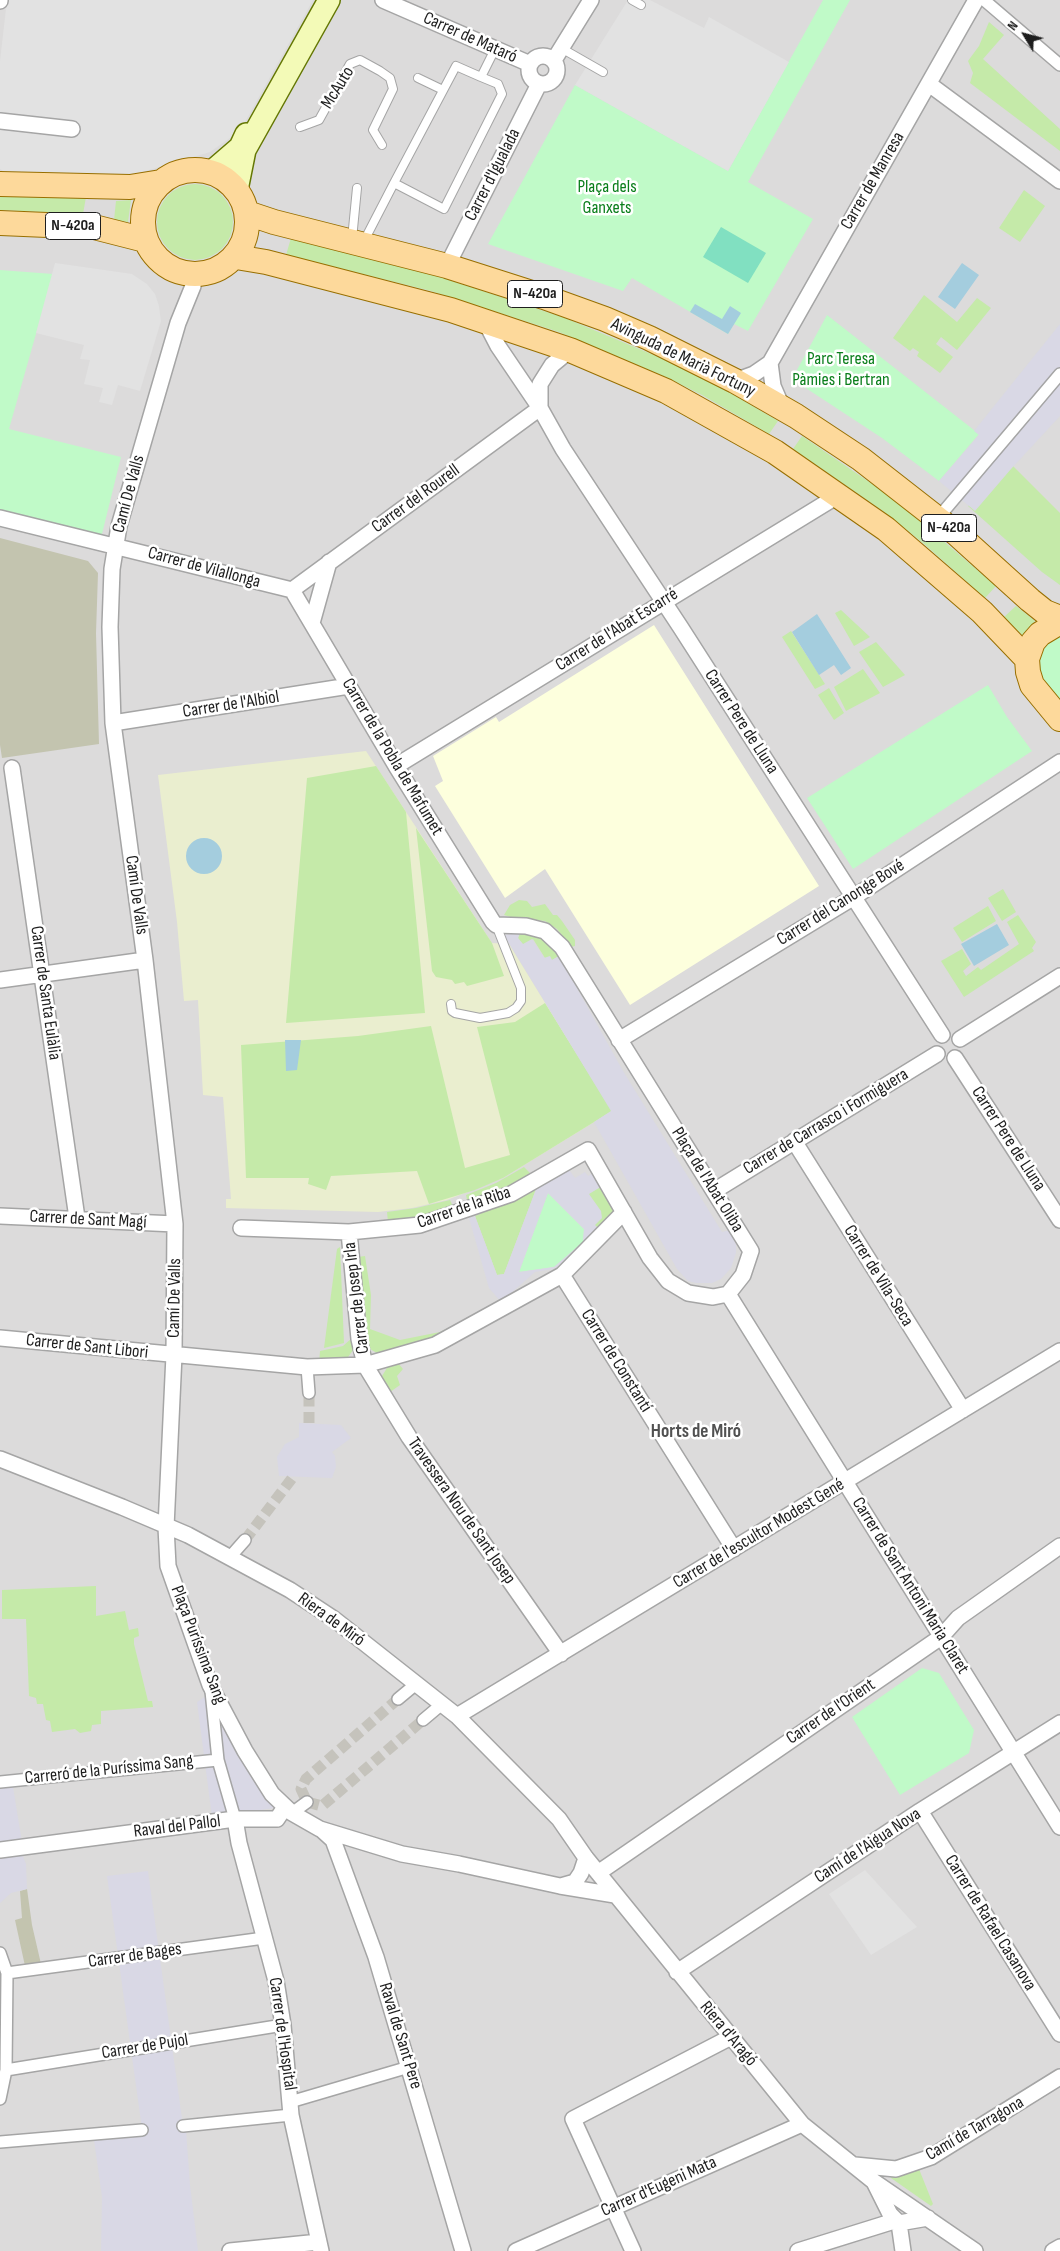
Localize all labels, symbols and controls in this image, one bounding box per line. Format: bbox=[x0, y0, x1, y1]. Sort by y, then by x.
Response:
street label: Carrer de Mataró bbox=[420, 8, 520, 68]
north arrow bbox=[1000, 10, 1050, 60]
text: N bbox=[1004, 18, 1022, 34]
street label: McAuto bbox=[317, 63, 359, 113]
street label: Carrer d'Igualada bbox=[460, 125, 526, 225]
street label: Carrer de Manresa bbox=[836, 128, 910, 234]
park label: Plaça dels Ganxets bbox=[577, 176, 637, 218]
road number: N-420a bbox=[46, 212, 100, 240]
road number: N-420a bbox=[508, 280, 562, 308]
street label: Avinguda de Marià Fortuny bbox=[607, 314, 759, 402]
park label: Parc Teresa Pàmies i Bertran bbox=[792, 348, 890, 390]
street label: Camí De Valls bbox=[108, 453, 150, 535]
street label: Carrer del Rourell bbox=[368, 460, 464, 538]
road number: N-420a bbox=[922, 514, 976, 542]
street label: Carrer de Vilallonga bbox=[145, 543, 263, 593]
street label: Carrer de l'Abat Escarré bbox=[552, 584, 682, 676]
street label: Carrer Pere de Lluna bbox=[699, 666, 783, 778]
street label: Carrer de la Pobla de Mafumet bbox=[337, 675, 447, 839]
street label: Carrer de l'Albiol bbox=[181, 687, 281, 723]
street label: Camí De Valls bbox=[120, 854, 152, 936]
street label: Carrer del Canonge Bové bbox=[773, 855, 909, 951]
street label: Carrer de Santa Eulàlia bbox=[25, 925, 65, 1061]
street label: Carrer de Carrasco i Formiguera bbox=[740, 1064, 912, 1180]
street label: Carrer Pere de Lluna bbox=[966, 1083, 1050, 1195]
street label: Plaça de l'Abat Oliba bbox=[666, 1124, 748, 1236]
street label: Carrer de la Riba bbox=[414, 1182, 514, 1234]
street label: Carrer de Sant Magí bbox=[29, 1206, 147, 1234]
street label: Carrer de Vila-Seca bbox=[838, 1221, 918, 1331]
street label: Carrer de Josep Irla bbox=[339, 1241, 375, 1355]
street label: Camí De Valls bbox=[164, 1258, 186, 1338]
street label: Carrer de Constantí bbox=[576, 1305, 656, 1417]
street label: Carrer de Sant Libori bbox=[25, 1330, 149, 1364]
district label: Horts de Miró bbox=[651, 1421, 741, 1443]
street label: Travessera Nou de Sant Josep bbox=[402, 1433, 520, 1589]
street label: Carrer de l'escultor Modest Gené bbox=[669, 1474, 849, 1594]
street label: Carrer de Sant Antoni Maria Claret bbox=[847, 1494, 973, 1678]
street label: Plaça Puríssima Sang bbox=[165, 1583, 231, 1707]
street label: Riera de Miró bbox=[293, 1588, 369, 1652]
street label: Carrer de l'Orient bbox=[783, 1674, 879, 1750]
street label: Carreró de la Puríssima Sang bbox=[24, 1750, 194, 1790]
street label: Camí de l'Aigua Nova bbox=[811, 1804, 925, 1888]
street label: Raval del Pallol bbox=[132, 1811, 222, 1843]
street label: Carrer de Rafael Casanova bbox=[940, 1851, 1040, 1995]
street label: Carrer de Bages bbox=[87, 1939, 183, 1973]
street label: Carrer de l'Hospital bbox=[263, 1976, 301, 2092]
street label: Raval de Sant Pere bbox=[374, 1980, 426, 2092]
street label: Riera d'Aragó bbox=[695, 1997, 761, 2071]
street label: Carrer de Pujol bbox=[100, 2029, 190, 2065]
street label: Camí de Tarragona bbox=[922, 2092, 1028, 2166]
street label: Carrer d'Eugeni Mata bbox=[598, 2152, 720, 2222]

